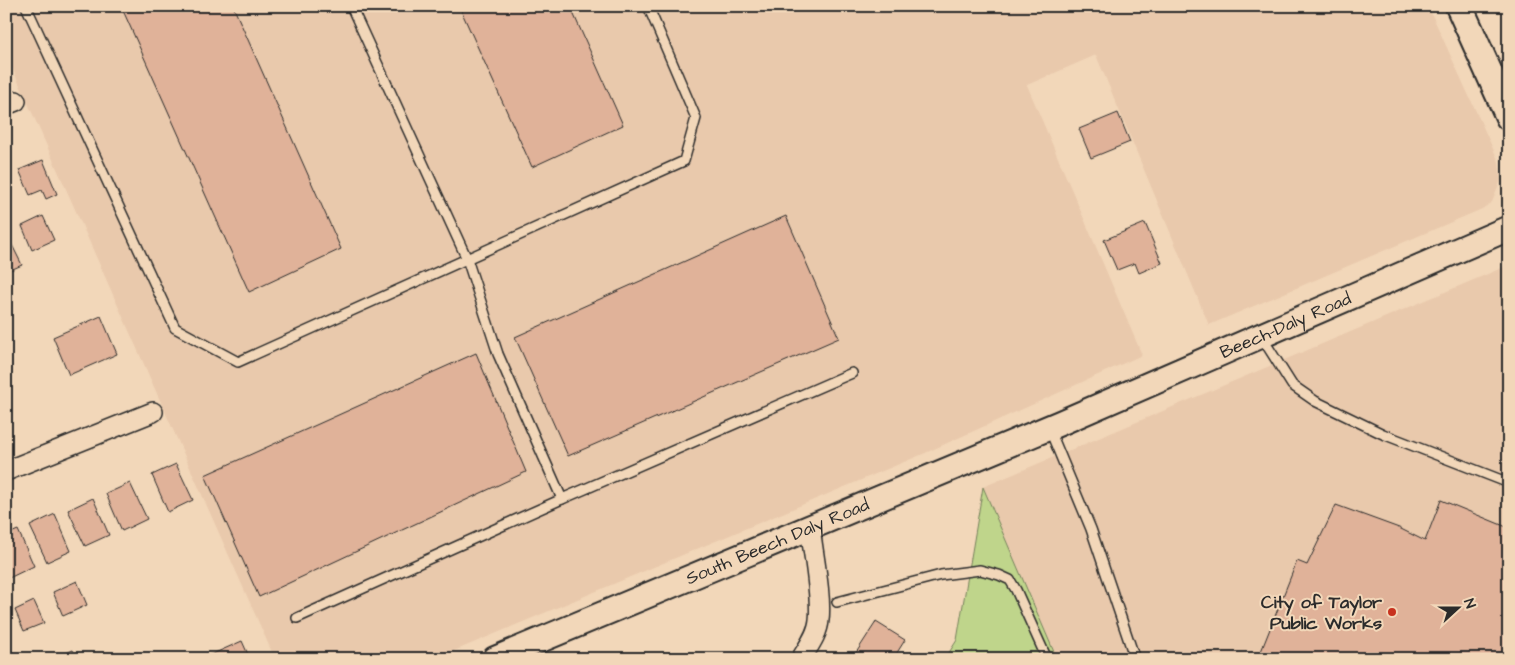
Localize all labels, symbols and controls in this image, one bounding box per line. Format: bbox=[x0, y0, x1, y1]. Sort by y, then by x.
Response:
street label: Beech-Daly Road bbox=[1216, 286, 1355, 365]
street label: South Beech Daly Road bbox=[682, 492, 873, 590]
north arrow bbox=[1432, 582, 1482, 632]
place label: City of Taylor Public Works bbox=[1261, 590, 1382, 636]
text: N bbox=[1458, 596, 1480, 612]
marker: City of Taylor Public Works bbox=[1386, 606, 1398, 618]

